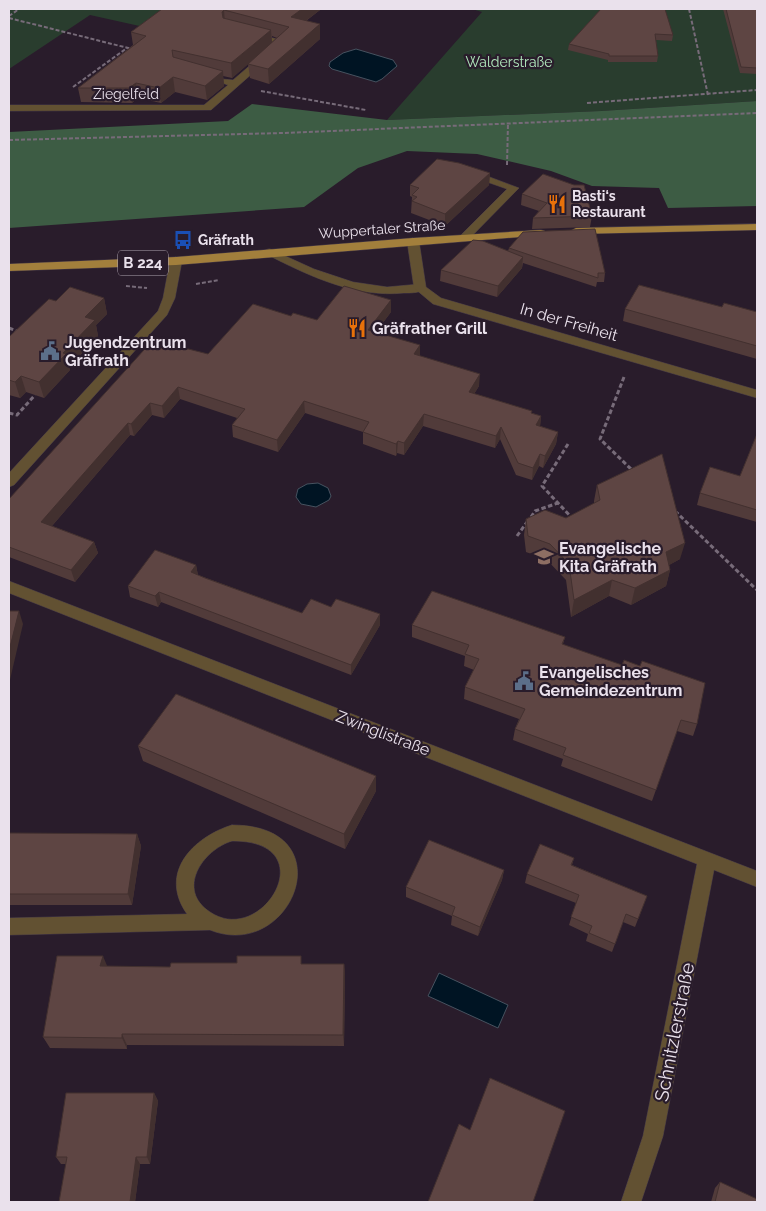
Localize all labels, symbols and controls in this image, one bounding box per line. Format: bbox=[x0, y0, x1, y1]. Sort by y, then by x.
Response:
park label: Walderstraße bbox=[465, 54, 553, 70]
street label: Ziegelfeld bbox=[93, 86, 159, 102]
place label: Basti‘s Restaurant bbox=[572, 188, 646, 220]
restaurant icon: Basti‘s Restaurant bbox=[546, 193, 568, 215]
street label: Wuppertaler Straße bbox=[318, 217, 446, 241]
bus stop icon: Gräfrath bbox=[172, 229, 194, 251]
place label: Gräfrath bbox=[198, 232, 254, 248]
road number: B 224 bbox=[118, 250, 168, 276]
street label: In der Freiheit bbox=[518, 299, 621, 345]
restaurant icon: Gräfrather Grill bbox=[346, 317, 368, 339]
place label: Gräfrather Grill bbox=[372, 319, 488, 338]
place label: Jugendzentrum Gräfrath bbox=[65, 333, 186, 370]
public building icon: Jugendzentrum Gräfrath bbox=[39, 340, 61, 362]
place label: Evangelische Kita Gräfrath bbox=[559, 539, 661, 576]
school or university icon: Evangelische Kita Gräfrath bbox=[533, 546, 555, 568]
place label: Evangelisches Gemeindezentrum bbox=[539, 663, 682, 700]
public building icon: Evangelisches Gemeindezentrum bbox=[513, 670, 535, 692]
street label: Zwinglistraße bbox=[333, 706, 433, 760]
street label: Schnitzlerstraße bbox=[650, 961, 698, 1103]

